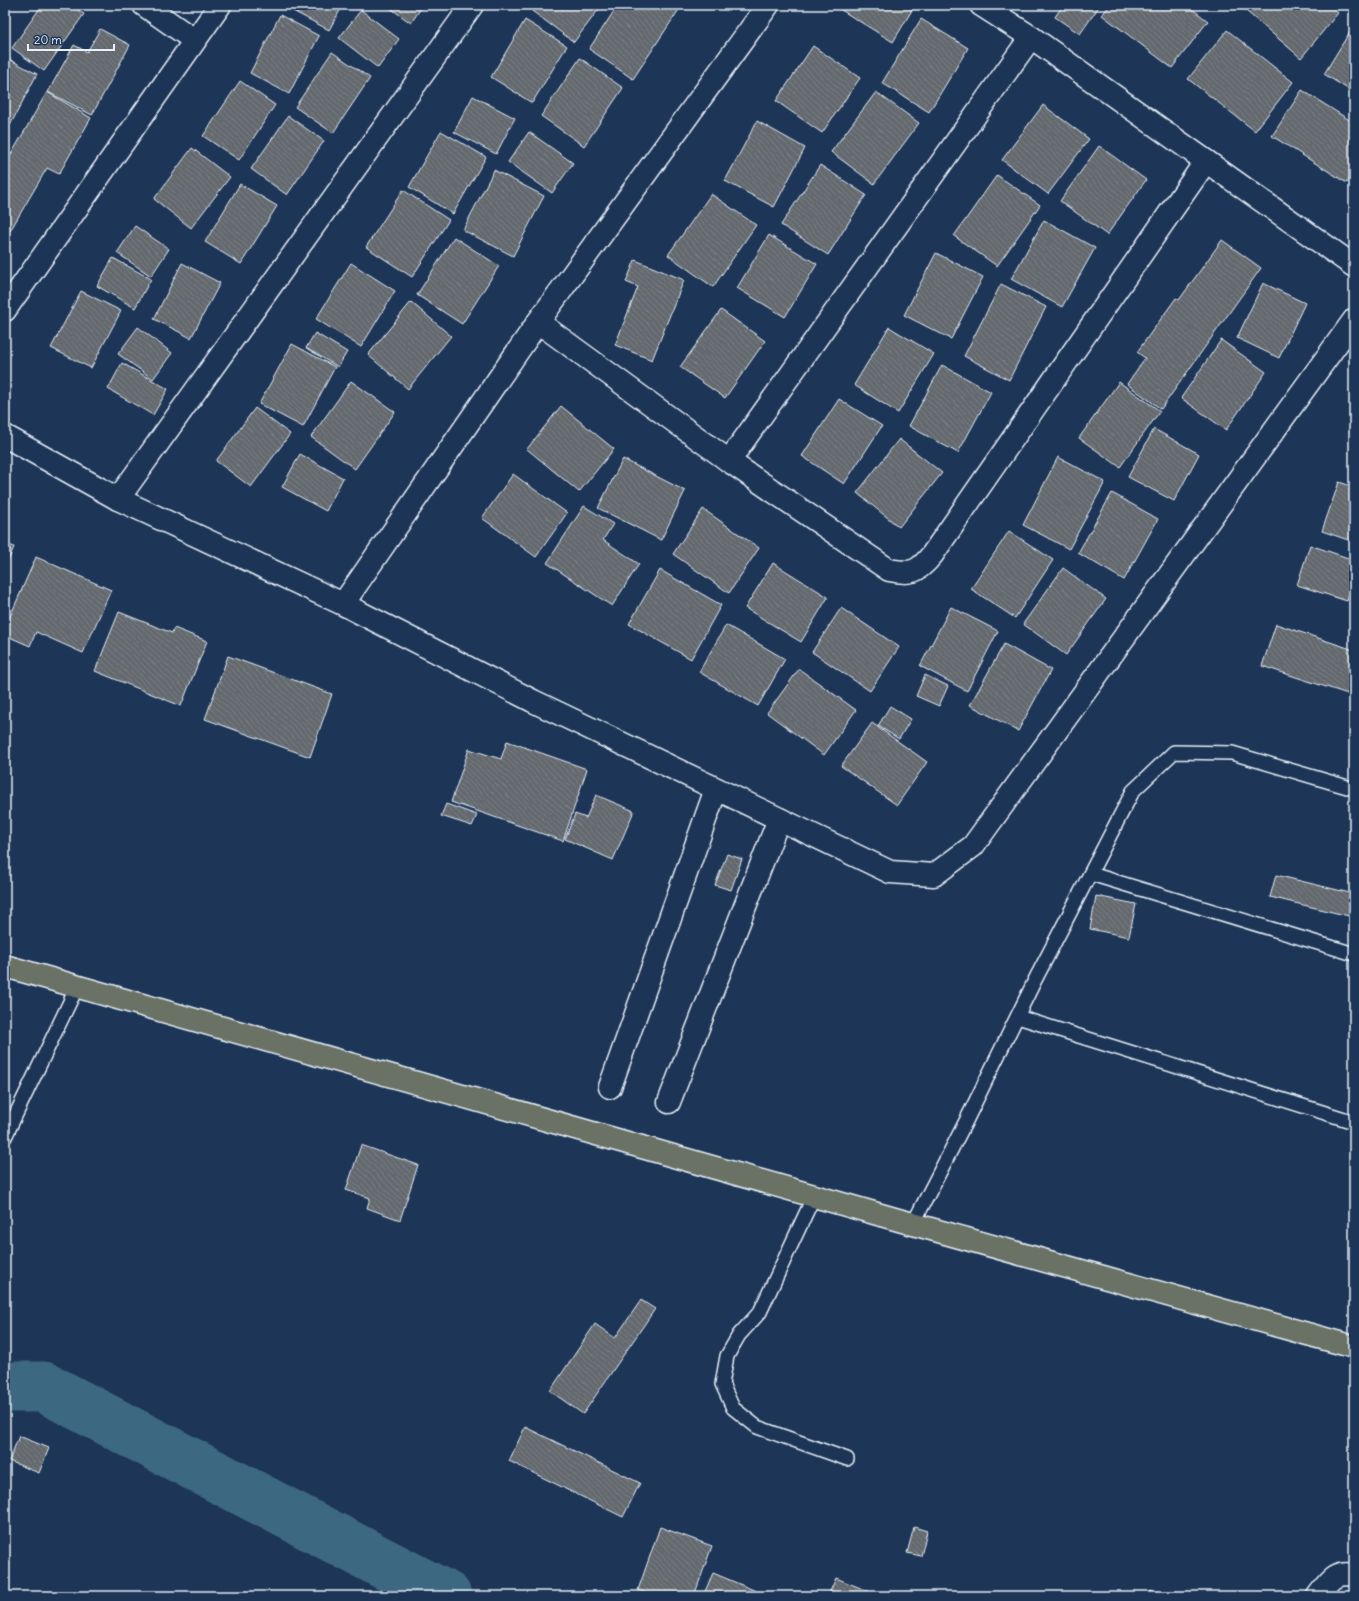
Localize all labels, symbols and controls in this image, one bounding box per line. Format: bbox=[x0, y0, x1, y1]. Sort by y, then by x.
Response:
scale bar bbox=[28, 26, 114, 52]
text: 20 m bbox=[34, 32, 62, 47]

